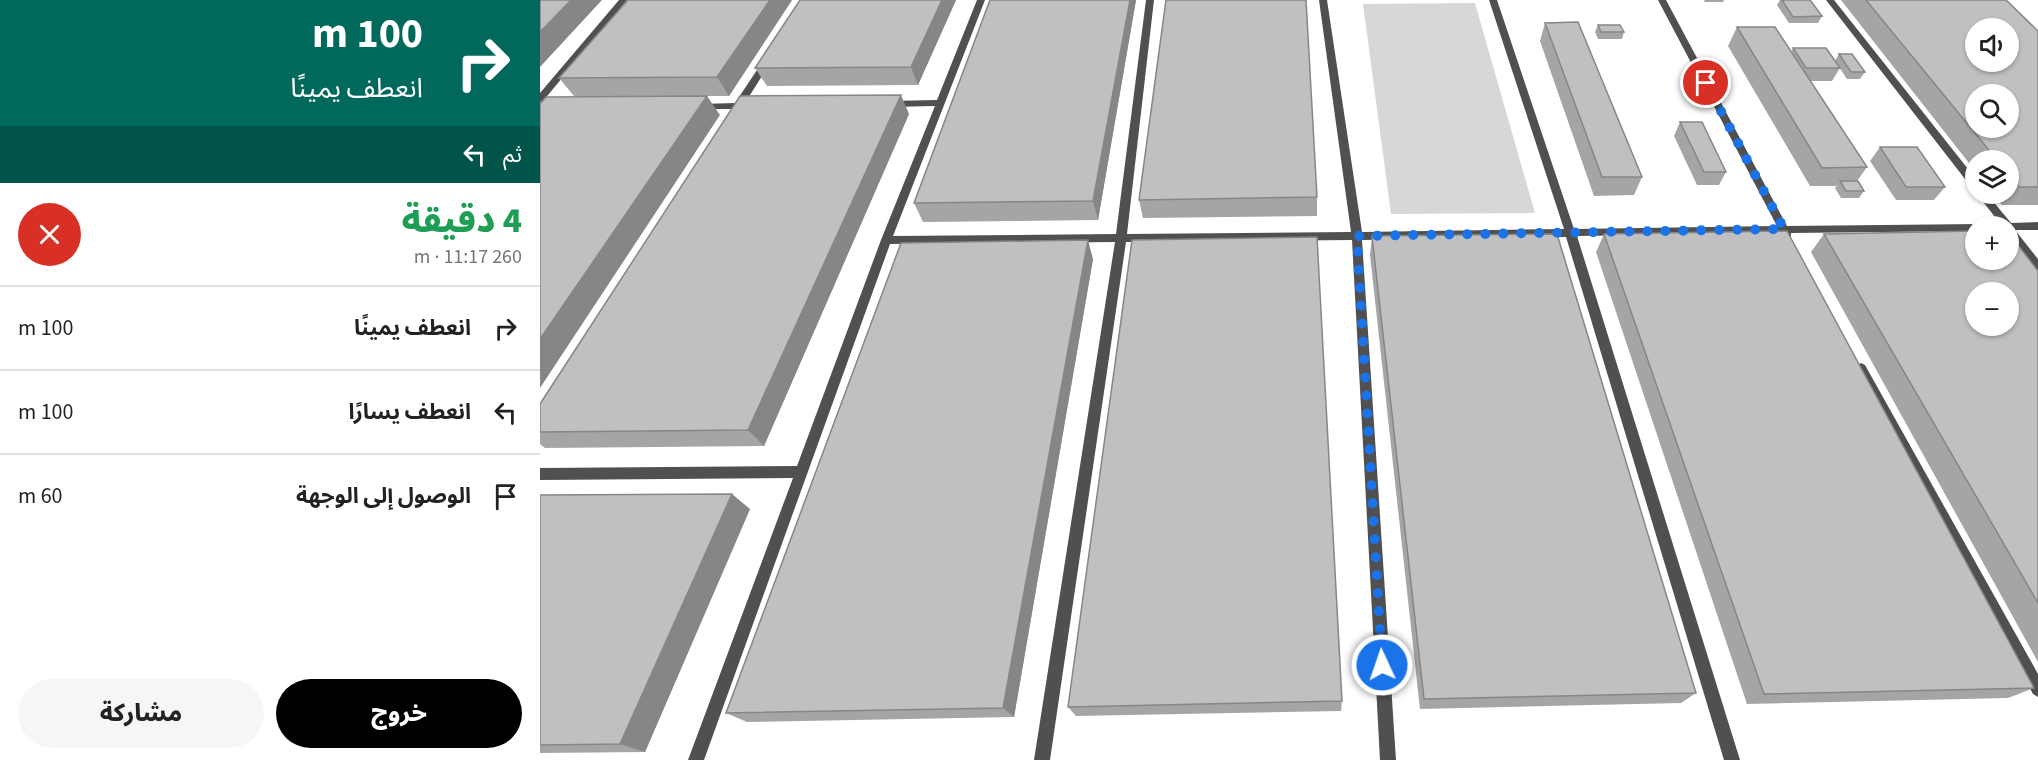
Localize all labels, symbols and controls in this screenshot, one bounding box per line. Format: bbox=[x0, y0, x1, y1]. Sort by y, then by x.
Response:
text: 100 m bbox=[312, 4, 423, 64]
map controls bbox=[1965, 18, 2019, 336]
button: sound bbox=[1965, 18, 2019, 72]
icon: right bbox=[444, 24, 522, 102]
pin bbox=[1680, 57, 1731, 108]
icon: arrive bbox=[1689, 66, 1722, 99]
text: انعطف يمينًا bbox=[290, 69, 423, 108]
button: search bbox=[1965, 84, 2019, 138]
icon: left bbox=[458, 138, 491, 171]
text: ثم bbox=[503, 139, 522, 171]
button: layers bbox=[1965, 150, 2019, 204]
text: 4 دقيقة bbox=[402, 195, 522, 246]
button: close bbox=[18, 203, 81, 266]
button: + bbox=[1965, 216, 2019, 270]
text: 260 m · 11:17 bbox=[414, 243, 522, 271]
button: − bbox=[1965, 282, 2019, 336]
text: 100 m bbox=[18, 312, 73, 344]
text: انعطف يمينًا bbox=[354, 312, 471, 344]
icon: right bbox=[489, 312, 522, 345]
text: 100 m bbox=[18, 396, 73, 428]
text: انعطف يسارًا bbox=[348, 396, 471, 428]
icon: left bbox=[489, 396, 522, 429]
text: 60 m bbox=[18, 480, 63, 512]
text: الوصول إلى الوجهة bbox=[296, 480, 471, 512]
icon: arrive bbox=[489, 480, 522, 513]
position arrow bbox=[1350, 633, 1414, 697]
button: مشاركة bbox=[18, 679, 264, 748]
button: خروج bbox=[276, 679, 522, 748]

